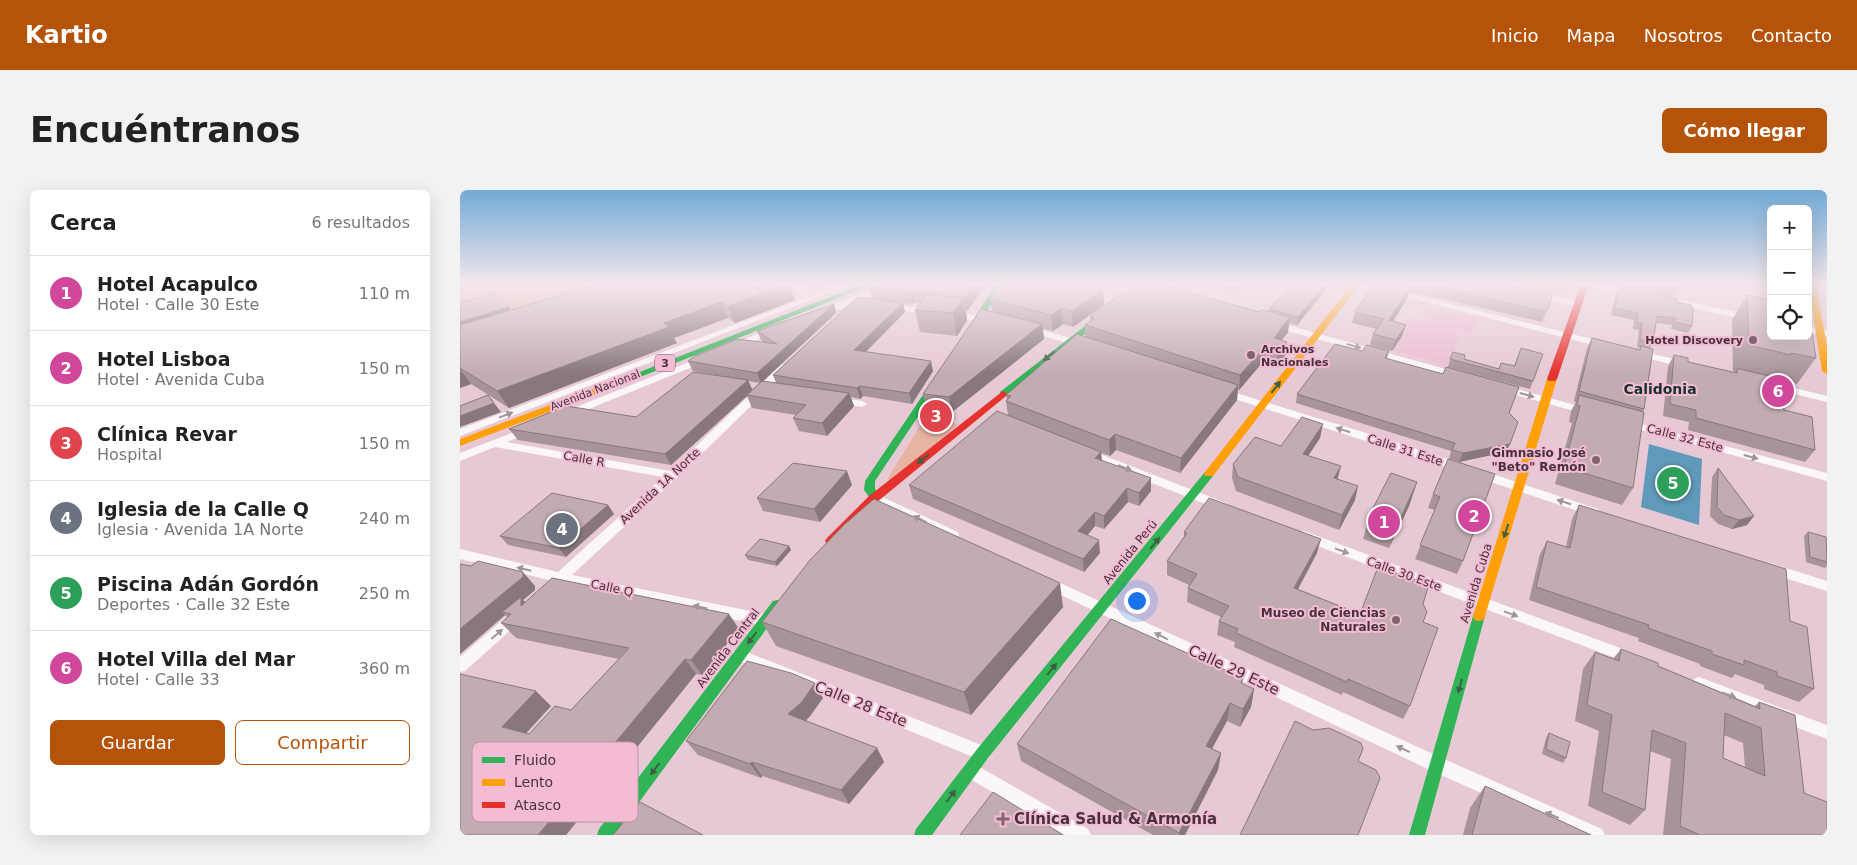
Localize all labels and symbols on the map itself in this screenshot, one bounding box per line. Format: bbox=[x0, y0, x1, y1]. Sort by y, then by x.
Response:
place label: Hotel Discovery bbox=[1645, 334, 1743, 347]
marker: Hotel Discovery bbox=[1747, 334, 1759, 346]
place label: Archivos Nacionales bbox=[1261, 343, 1329, 369]
one-way arrow bbox=[1347, 343, 1362, 351]
marker: Archivos Nacionales bbox=[1245, 349, 1257, 361]
one-way arrow bbox=[1043, 350, 1055, 361]
road number: 3 bbox=[655, 354, 675, 372]
street label: Avenida Nacional bbox=[549, 367, 642, 414]
pin: 6 bbox=[1762, 372, 1794, 410]
one-way arrow bbox=[1271, 381, 1282, 394]
district label: Calidonia bbox=[1623, 381, 1697, 397]
one-way arrow bbox=[1520, 391, 1535, 399]
pin: 3 bbox=[920, 397, 952, 435]
one-way arrow bbox=[498, 411, 513, 418]
street label: Calle 32 Este bbox=[1645, 421, 1725, 455]
one-way arrow bbox=[1335, 425, 1350, 433]
street label: Calle 31 Este bbox=[1365, 431, 1445, 469]
street label: Avenida 1A Norte bbox=[617, 445, 703, 527]
place label: Gimnasio José "Beto" Remón bbox=[1491, 446, 1586, 474]
street label: Calle R bbox=[562, 448, 606, 470]
one-way arrow bbox=[1744, 453, 1759, 461]
one-way arrow bbox=[917, 454, 930, 465]
marker: Gimnasio José "Beto" Remón bbox=[1590, 454, 1602, 466]
one-way arrow bbox=[1118, 464, 1133, 472]
pin: 5 bbox=[1657, 464, 1689, 502]
pin: 2 bbox=[1458, 497, 1490, 535]
one-way arrow bbox=[1556, 498, 1571, 506]
pin: 1 bbox=[1368, 503, 1400, 541]
pin: 4 bbox=[546, 510, 578, 548]
one-way arrow bbox=[913, 515, 927, 523]
street label: Avenida Perú bbox=[1100, 517, 1160, 587]
one-way arrow bbox=[1502, 523, 1510, 538]
one-way arrow bbox=[1149, 537, 1160, 550]
street label: Avenida Cuba bbox=[1457, 541, 1495, 625]
one-way arrow bbox=[1335, 547, 1350, 555]
street label: Calle 30 Este bbox=[1365, 554, 1443, 594]
one-way arrow bbox=[517, 565, 532, 573]
street label: Calle Q bbox=[589, 577, 635, 599]
your location bbox=[1124, 588, 1150, 614]
one-way arrow bbox=[692, 602, 708, 610]
street label: Avenida Central bbox=[694, 606, 762, 690]
place label: Museo de Ciencias Naturales bbox=[1261, 606, 1386, 634]
one-way arrow bbox=[1504, 610, 1518, 618]
marker: Museo de Ciencias Naturales bbox=[1390, 614, 1402, 626]
one-way arrow bbox=[490, 628, 503, 639]
one-way arrow bbox=[746, 631, 757, 644]
one-way arrow bbox=[1154, 632, 1168, 640]
street label: Calle 29 Este bbox=[1186, 641, 1282, 699]
one-way arrow bbox=[1047, 662, 1058, 675]
street label: Calle 28 Este bbox=[812, 677, 910, 731]
one-way arrow bbox=[1455, 679, 1463, 694]
one-way arrow bbox=[1721, 692, 1736, 699]
legend bbox=[472, 742, 638, 822]
one-way arrow bbox=[1396, 744, 1411, 753]
text: Fluido bbox=[514, 752, 556, 768]
one-way arrow bbox=[649, 762, 660, 775]
text: Lento bbox=[514, 774, 553, 790]
one-way arrow bbox=[946, 790, 957, 803]
text: Atasco bbox=[514, 797, 561, 813]
place label: Clínica Salud & Armonía bbox=[1014, 810, 1217, 828]
one-way arrow bbox=[1545, 811, 1559, 819]
marker: Clínica Salud & Armonía bbox=[996, 812, 1010, 826]

